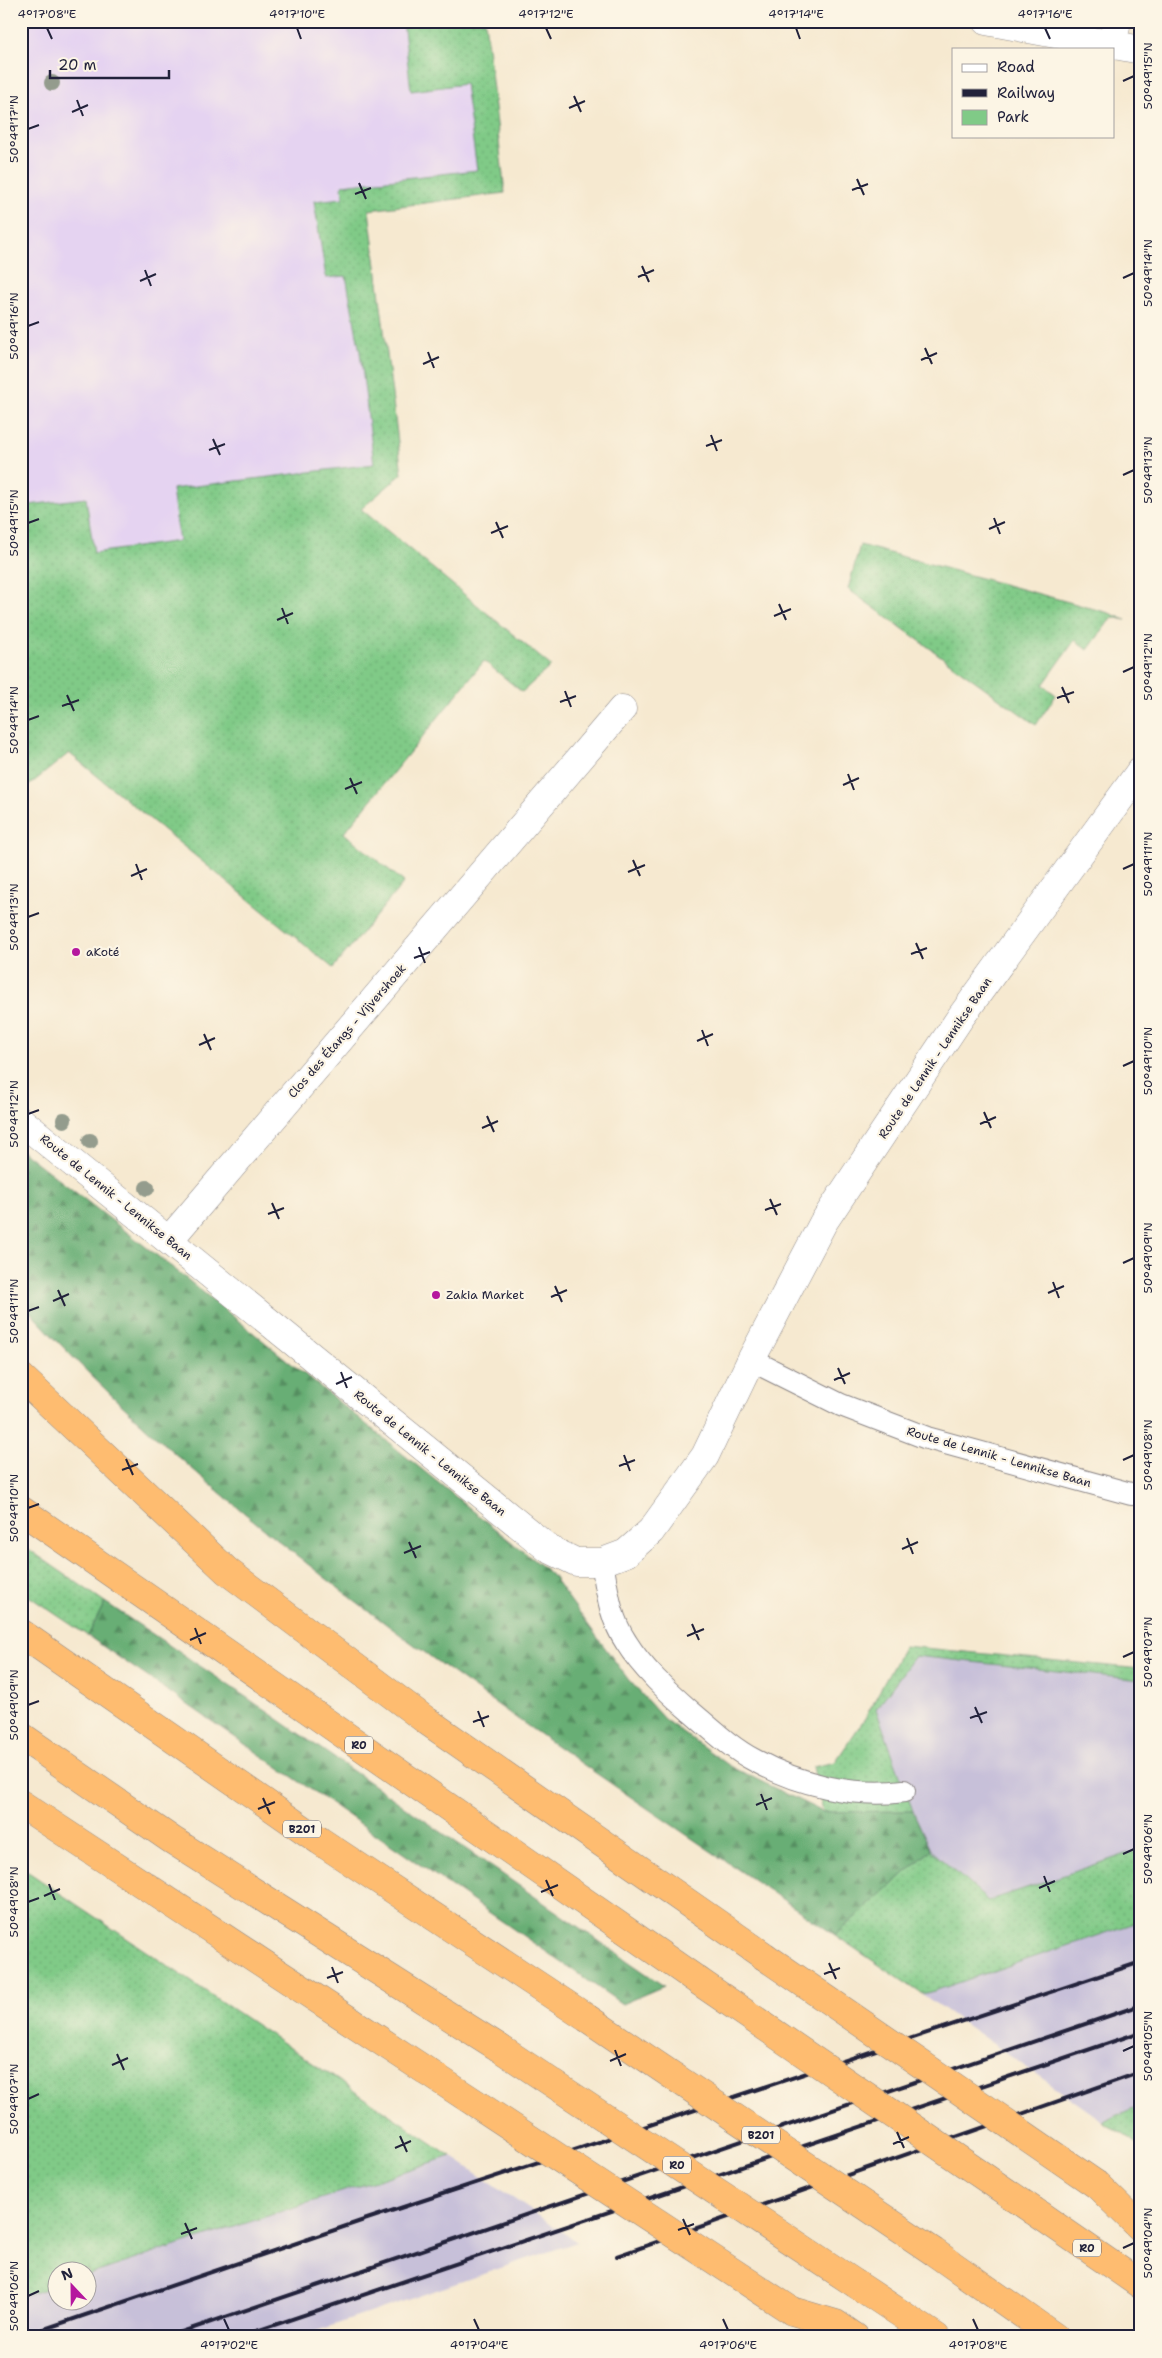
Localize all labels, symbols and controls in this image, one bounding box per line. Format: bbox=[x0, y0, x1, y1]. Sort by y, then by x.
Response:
text: 4°17'08"E bbox=[18, 6, 76, 22]
text: 4°17'10"E bbox=[269, 6, 325, 22]
text: 4°17'12"E bbox=[518, 6, 574, 22]
text: 4°17'14"E bbox=[768, 6, 824, 22]
text: 4°17'16"E bbox=[1018, 6, 1072, 22]
text: 50°49'15"N bbox=[1140, 42, 1156, 110]
scale bar bbox=[50, 48, 169, 80]
legend bbox=[952, 48, 1114, 138]
text: 20 m bbox=[58, 55, 97, 75]
text: Road bbox=[997, 57, 1035, 77]
text: Railway bbox=[997, 83, 1055, 103]
text: 50°49'17"N bbox=[6, 95, 22, 163]
text: Park bbox=[997, 107, 1029, 127]
text: 50°49'14"N bbox=[1140, 239, 1156, 307]
text: 50°49'16"N bbox=[6, 292, 22, 360]
text: 50°49'13"N bbox=[1140, 436, 1156, 504]
text: 50°49'15"N bbox=[6, 489, 22, 557]
text: 50°49'12"N bbox=[1140, 633, 1156, 701]
text: 50°49'14"N bbox=[6, 686, 22, 754]
text: 50°49'11"N bbox=[1140, 832, 1156, 896]
text: 50°49'13"N bbox=[6, 883, 22, 951]
place label: aKoté bbox=[86, 944, 120, 960]
marker: aKoté bbox=[70, 946, 82, 958]
street label: Clos des Étangs - Vijvershoek bbox=[284, 961, 410, 1101]
street label: Route de Lennik - Lennikse Baan bbox=[875, 974, 995, 1142]
text: 50°49'10"N bbox=[1140, 1027, 1156, 1095]
text: 50°49'12"N bbox=[6, 1080, 22, 1148]
street label: Route de Lennik - Lennikse Baan bbox=[37, 1131, 195, 1263]
text: 50°49'09"N bbox=[1140, 1222, 1156, 1294]
text: 50°49'11"N bbox=[6, 1279, 22, 1343]
place label: Zakia Market bbox=[446, 1287, 524, 1303]
marker: Zakia Market bbox=[430, 1289, 442, 1301]
street label: Route de Lennik - Lennikse Baan bbox=[351, 1387, 509, 1519]
text: 50°49'08"N bbox=[1140, 1419, 1156, 1491]
street label: Route de Lennik - Lennikse Baan bbox=[905, 1423, 1093, 1491]
text: 50°49'10"N bbox=[6, 1474, 22, 1542]
text: 50°49'07"N bbox=[1140, 1617, 1156, 1687]
text: 50°49'09"N bbox=[6, 1669, 22, 1741]
road number: R0 bbox=[345, 1736, 373, 1754]
text: 50°49'06"N bbox=[1140, 1814, 1156, 1884]
road number: B201 bbox=[283, 1820, 321, 1838]
text: 50°49'08"N bbox=[6, 1866, 22, 1938]
text: 50°49'05"N bbox=[1140, 2011, 1156, 2081]
text: 50°49'07"N bbox=[6, 2064, 22, 2134]
road number: B201 bbox=[742, 2126, 780, 2144]
road number: R0 bbox=[663, 2156, 691, 2174]
text: 50°49'04"N bbox=[1140, 2208, 1156, 2279]
road number: R0 bbox=[1073, 2240, 1101, 2256]
north arrow bbox=[48, 2260, 98, 2310]
text: 50°49'06"N bbox=[6, 2261, 22, 2331]
text: N bbox=[59, 2264, 76, 2284]
text: 4°17'02"E bbox=[200, 2337, 258, 2353]
text: 4°17'04"E bbox=[450, 2337, 508, 2353]
text: 4°17'06"E bbox=[699, 2337, 757, 2353]
text: 4°17'08"E bbox=[949, 2337, 1007, 2353]

